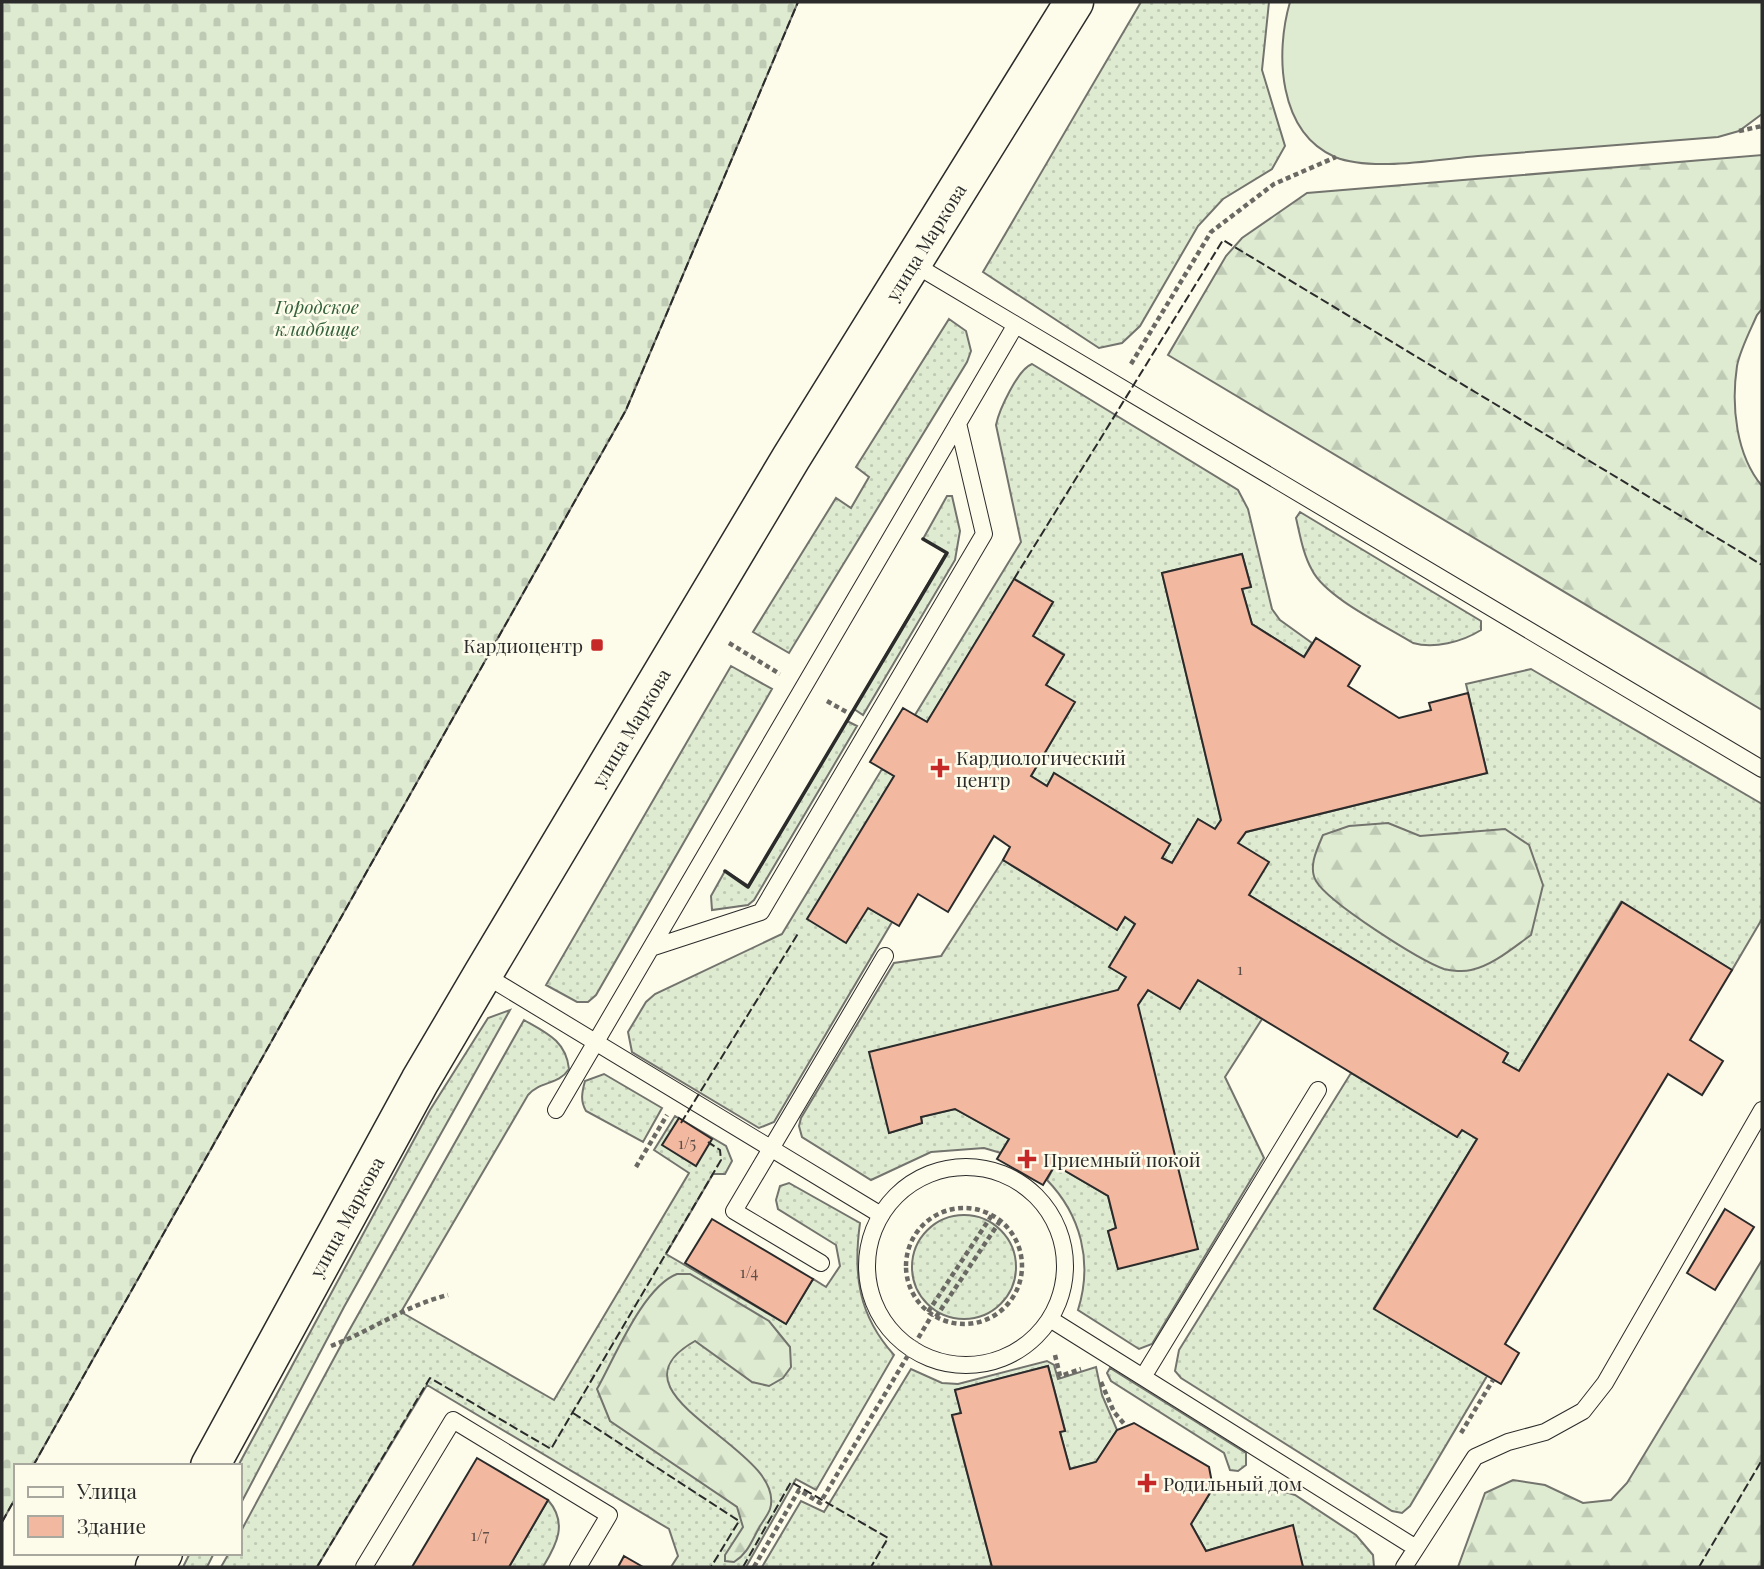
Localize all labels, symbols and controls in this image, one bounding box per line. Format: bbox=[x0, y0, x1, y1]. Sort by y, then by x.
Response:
street label: улица Маркова bbox=[878, 178, 972, 306]
park label: Городское кладбище bbox=[274, 293, 359, 341]
place label: Кардиоцентр bbox=[463, 632, 583, 658]
marker: Кардиоцентр bbox=[589, 637, 605, 653]
street label: улица Маркова bbox=[584, 663, 676, 792]
place label: Кардиологический центр bbox=[956, 744, 1126, 792]
marker: Кардиологический центр bbox=[930, 758, 950, 778]
house number: 1 bbox=[1237, 958, 1243, 979]
house number: 1/5 bbox=[678, 1132, 696, 1153]
place label: Приемный покой bbox=[1043, 1146, 1201, 1172]
marker: Приемный покой bbox=[1017, 1149, 1037, 1169]
street label: улица Маркова bbox=[302, 1151, 390, 1283]
house number: 1/4 bbox=[740, 1261, 758, 1282]
legend bbox=[14, 1464, 242, 1555]
place label: Родильный дом bbox=[1163, 1470, 1302, 1496]
marker: Родильный дом bbox=[1137, 1473, 1157, 1493]
text: Улица bbox=[76, 1476, 138, 1504]
text: Здание bbox=[77, 1511, 146, 1539]
house number: 1/7 bbox=[471, 1524, 490, 1545]

